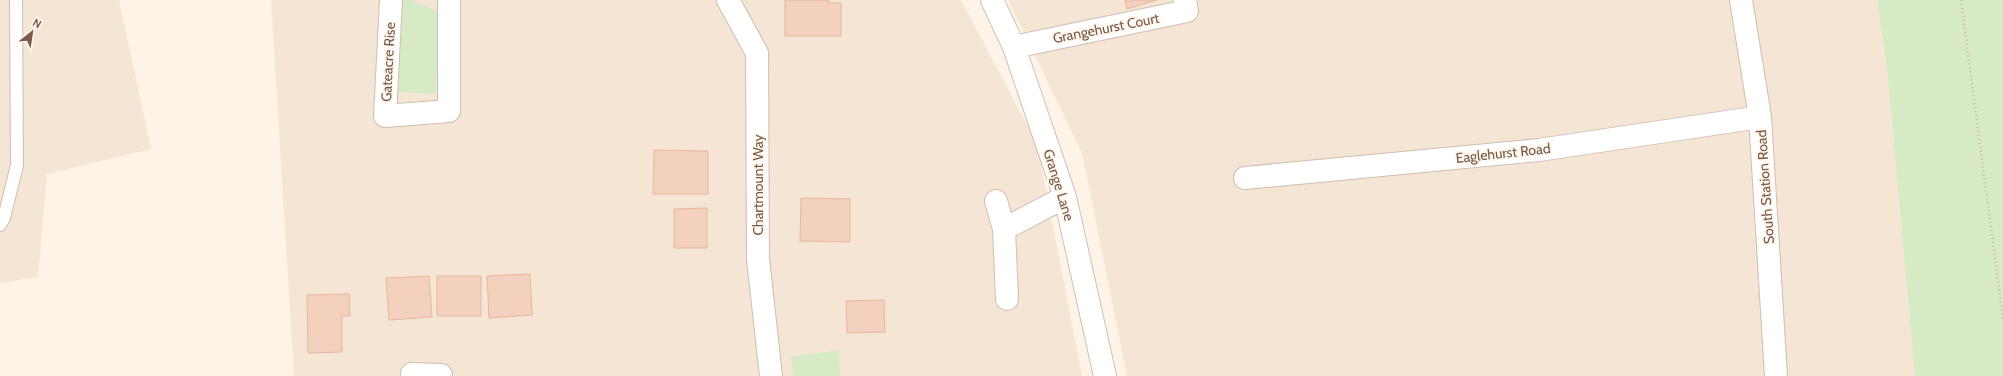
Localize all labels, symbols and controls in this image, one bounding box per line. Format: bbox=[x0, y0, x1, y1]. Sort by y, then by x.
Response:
street label: Grangehurst Court bbox=[1051, 9, 1161, 47]
north arrow bbox=[12, 12, 52, 52]
text: N bbox=[30, 15, 44, 31]
street label: Gateacre Rise bbox=[377, 22, 399, 102]
street label: South Station Road bbox=[1752, 129, 1778, 245]
street label: Chartmount Way bbox=[749, 134, 767, 236]
street label: Eaglehurst Road bbox=[1455, 139, 1551, 167]
street label: Grange Lane bbox=[1040, 147, 1078, 223]

